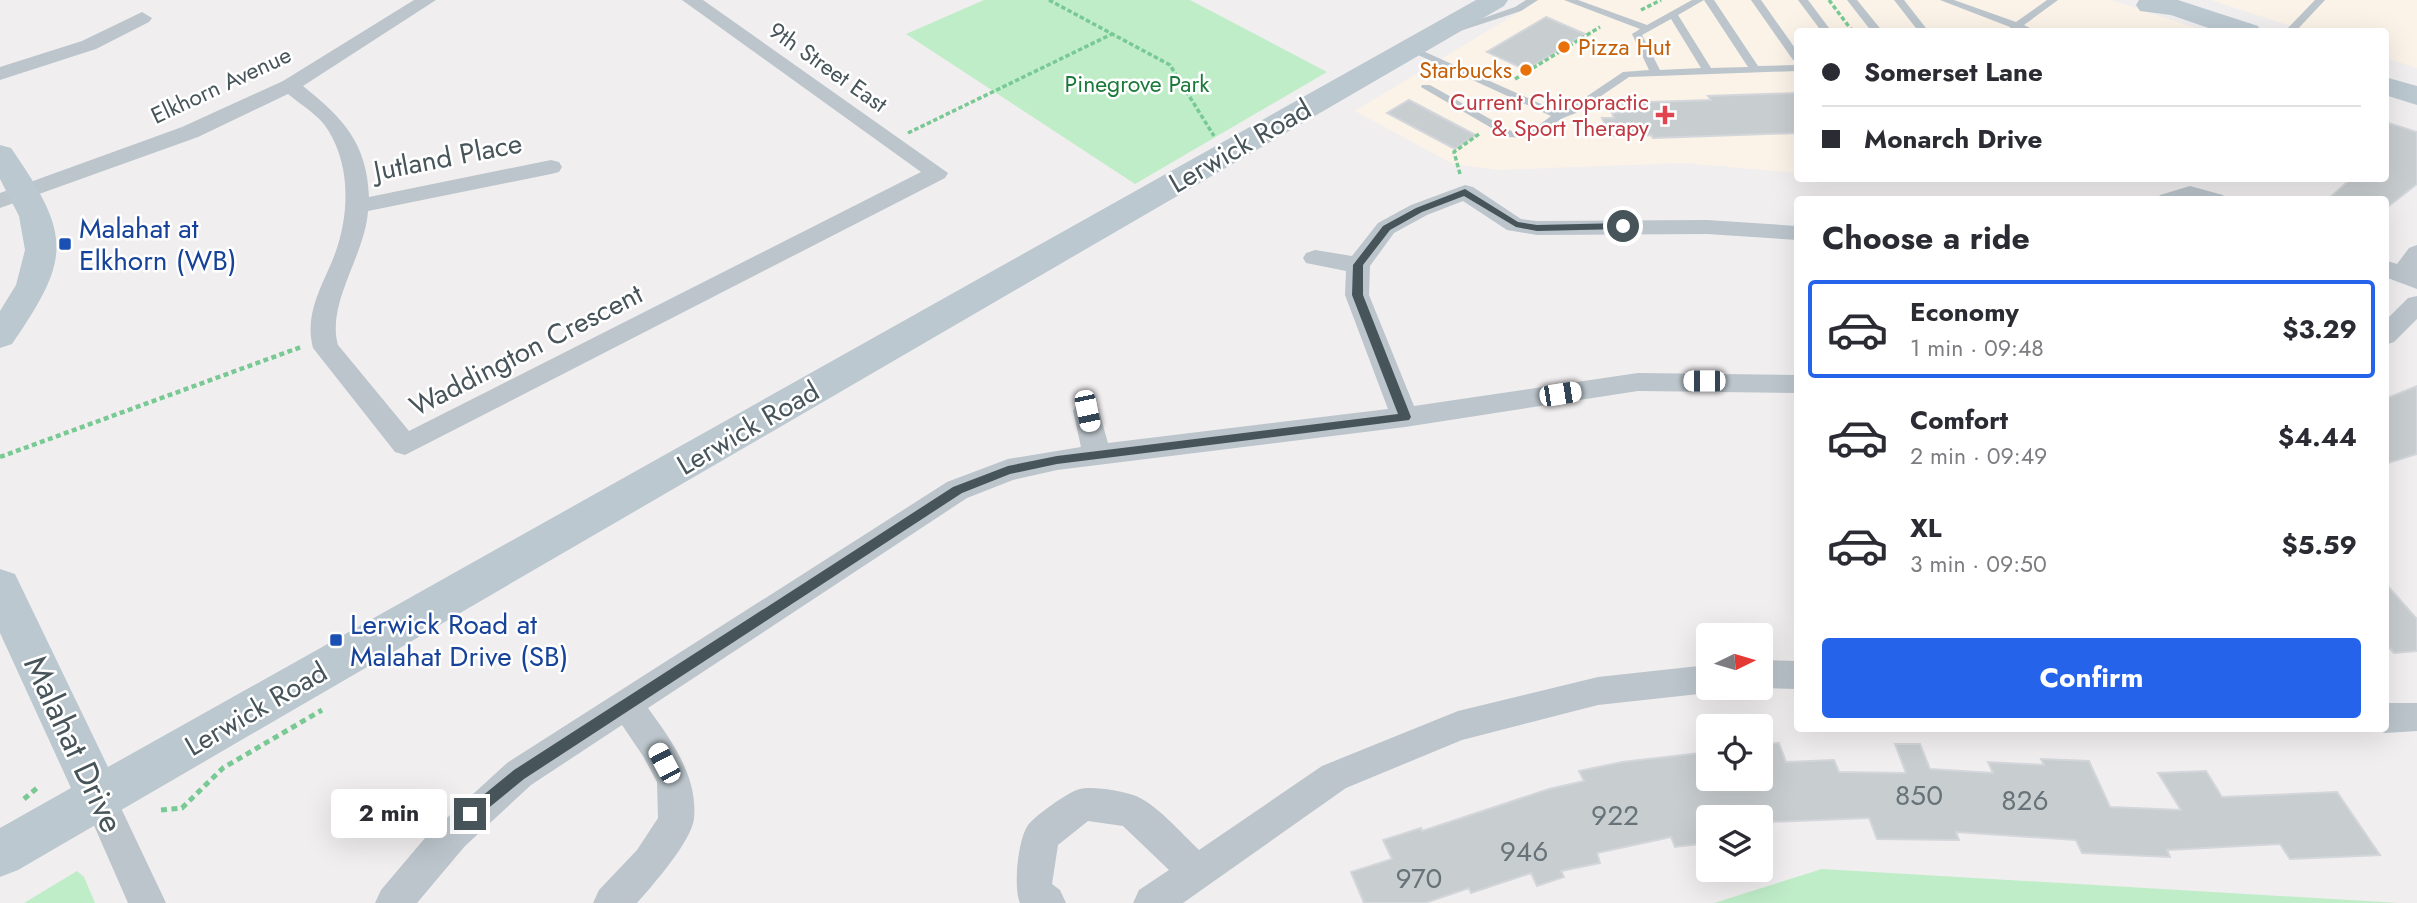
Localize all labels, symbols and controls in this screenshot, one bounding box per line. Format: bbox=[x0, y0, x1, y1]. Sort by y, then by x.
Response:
street label: 9th Street East bbox=[762, 13, 895, 121]
place label: Pizza Hut bbox=[1578, 30, 1671, 64]
street label: Elkhorn Avenue bbox=[145, 38, 297, 132]
marker: Pizza Hut bbox=[1556, 39, 1572, 55]
place label: Starbucks bbox=[1419, 53, 1512, 87]
text: Somerset Lane bbox=[1864, 53, 2043, 91]
marker: Starbucks bbox=[1518, 62, 1534, 78]
park label: Pinegrove Park bbox=[1065, 67, 1210, 101]
place label: Current Chiropractic & Sport Therapy bbox=[1450, 85, 1650, 145]
street label: Lerwick Road bbox=[1161, 89, 1319, 203]
marker: Current Chiropractic & Sport Therapy bbox=[1655, 105, 1675, 125]
text: Monarch Drive bbox=[1864, 120, 2042, 158]
street label: Jutland Place bbox=[366, 123, 526, 192]
place label: Malahat at Elkhorn (WB) bbox=[79, 208, 237, 281]
route start bbox=[1607, 210, 1639, 242]
text: Choose a ride bbox=[1822, 215, 2030, 261]
marker: Malahat at Elkhorn (WB) bbox=[57, 236, 73, 252]
street label: Waddington Crescent bbox=[402, 273, 650, 427]
text: Economy bbox=[1910, 293, 2019, 331]
icon: car bbox=[1826, 298, 1889, 361]
text: $3.29 bbox=[2282, 310, 2357, 348]
text: 1 min · 09:48 bbox=[1910, 331, 2044, 365]
street label: Lerwick Road bbox=[669, 371, 827, 485]
car bbox=[1684, 371, 1726, 392]
car bbox=[1538, 380, 1583, 408]
car bbox=[1073, 388, 1102, 434]
text: Comfort bbox=[1910, 401, 2008, 439]
icon: car bbox=[1826, 406, 1889, 469]
text: $4.44 bbox=[2278, 418, 2357, 456]
text: 2 min · 09:49 bbox=[1910, 439, 2047, 473]
text: XL bbox=[1910, 509, 1942, 547]
icon: car bbox=[1826, 514, 1889, 577]
text: $5.59 bbox=[2282, 526, 2357, 564]
text: 3 min · 09:50 bbox=[1910, 547, 2047, 581]
place label: Lerwick Road at Malahat Drive (SB) bbox=[350, 604, 568, 677]
north arrow bbox=[1696, 623, 1773, 700]
map controls bbox=[1696, 623, 1773, 882]
marker: Lerwick Road at Malahat Drive (SB) bbox=[328, 632, 344, 648]
button: Confirm bbox=[1822, 638, 2361, 718]
street label: Malahat Drive bbox=[12, 648, 136, 840]
street label: Lerwick Road bbox=[177, 652, 335, 766]
button: locate bbox=[1696, 714, 1773, 791]
car bbox=[645, 740, 684, 786]
house number: 850 bbox=[1895, 775, 1943, 816]
house number: 826 bbox=[2001, 780, 2049, 821]
callout: 2 min bbox=[330, 790, 446, 838]
house number: 922 bbox=[1591, 795, 1639, 836]
text: 2 min bbox=[359, 796, 419, 830]
route end bbox=[454, 798, 486, 830]
button: layers bbox=[1696, 805, 1773, 882]
house number: 946 bbox=[1500, 831, 1548, 872]
house number: 970 bbox=[1396, 858, 1442, 899]

